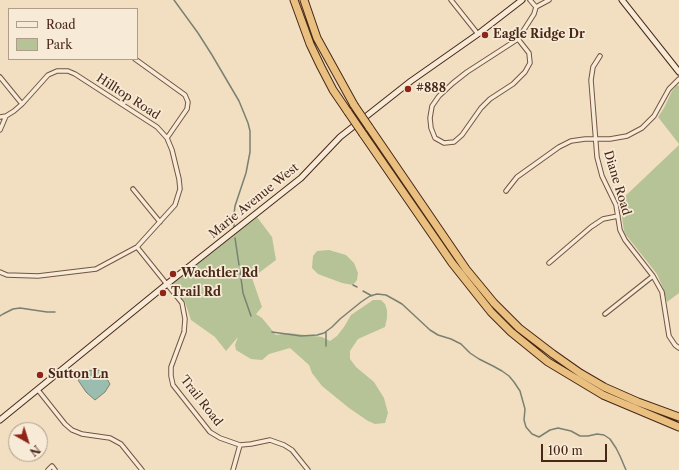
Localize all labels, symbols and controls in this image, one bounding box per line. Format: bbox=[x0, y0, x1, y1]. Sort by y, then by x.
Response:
legend bbox=[8, 8, 138, 60]
text: Road bbox=[46, 17, 76, 32]
place label: Eagle Ridge Dr bbox=[493, 28, 585, 42]
marker: Eagle Ridge Dr bbox=[480, 30, 490, 40]
text: Park bbox=[46, 37, 72, 52]
street label: Hilltop Road bbox=[93, 71, 163, 123]
place label: #888 bbox=[416, 82, 446, 96]
marker: #888 bbox=[403, 84, 413, 94]
street label: Diane Road bbox=[600, 149, 634, 217]
street label: Marie Avenue West bbox=[206, 160, 302, 242]
place label: Wachtler Rd bbox=[181, 267, 258, 281]
marker: Wachtler Rd bbox=[168, 269, 178, 279]
place label: Trail Rd bbox=[171, 286, 221, 300]
marker: Trail Rd bbox=[158, 288, 168, 298]
place label: Sutton Ln bbox=[48, 368, 109, 382]
marker: Sutton Ln bbox=[35, 370, 45, 380]
street label: Trail Road bbox=[177, 373, 225, 429]
north arrow bbox=[8, 422, 48, 462]
scale bar bbox=[543, 436, 609, 462]
text: N bbox=[27, 442, 43, 459]
text: 100 m bbox=[548, 443, 583, 458]

